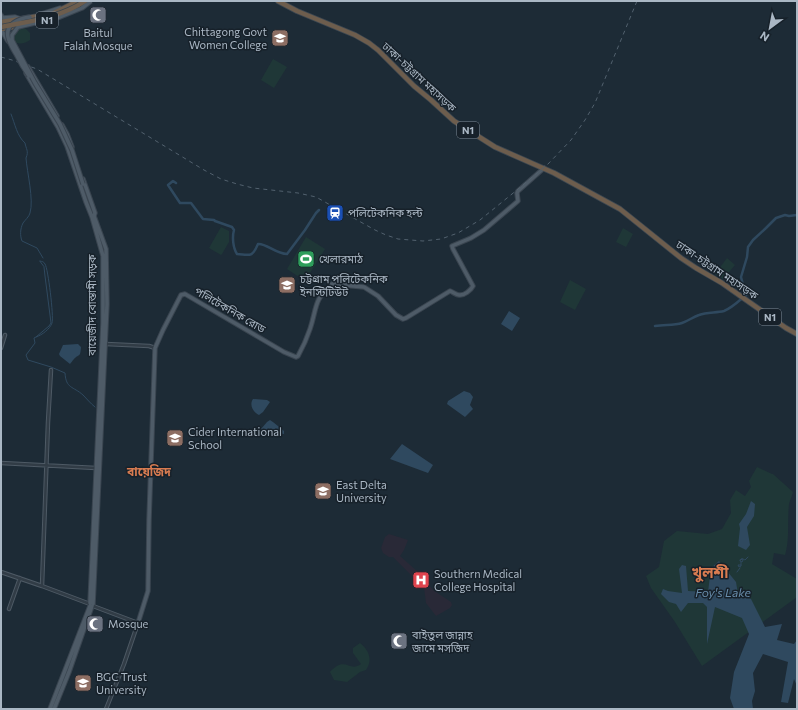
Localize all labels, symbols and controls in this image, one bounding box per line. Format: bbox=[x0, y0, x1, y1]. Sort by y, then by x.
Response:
mosque icon: Baitul Falah Mosque bbox=[88, 5, 108, 25]
north arrow bbox=[750, 8, 790, 48]
road number: N1 bbox=[36, 12, 58, 28]
place label: Chittagong Govt Women College bbox=[184, 25, 267, 51]
place label: Baitul Falah Mosque bbox=[63, 26, 133, 52]
school or university icon: Chittagong Govt Women College bbox=[270, 28, 290, 48]
text: N bbox=[757, 29, 771, 45]
street label: ঢাকা-চট্টগ্রাম মহাসড়ক bbox=[379, 38, 459, 114]
road number: N1 bbox=[457, 122, 479, 138]
station icon: পলিটেকনিক হল্ট bbox=[325, 203, 345, 223]
place label: পলিটেকনিক হল্ট bbox=[348, 206, 423, 219]
street label: ঢাকা-চট্টগ্রাম মহাসড়ক bbox=[673, 237, 761, 302]
sports icon: খেলারমাঠ bbox=[296, 249, 316, 269]
place label: খেলারমাঠ bbox=[319, 252, 364, 265]
street label: বায়েজীদ বোস্তামী সড়ক bbox=[85, 254, 98, 357]
place label: চট্টগ্রাম পলিটেকনিক ইনস্টিটিউট bbox=[299, 272, 388, 298]
school or university icon: চট্টগ্রাম পলিটেকনিক ইনস্টিটিউট bbox=[277, 275, 297, 295]
street label: পলিটেকনিক রোড bbox=[193, 284, 268, 335]
road number: N1 bbox=[759, 309, 781, 325]
place label: Cider International School bbox=[188, 425, 282, 451]
school or university icon: Cider International School bbox=[165, 428, 185, 448]
district label: বায়েজিদ bbox=[126, 464, 171, 478]
place label: East Delta University bbox=[336, 478, 387, 504]
school or university icon: East Delta University bbox=[313, 481, 333, 501]
district label: খুলশী bbox=[692, 563, 729, 583]
place label: Southern Medical College Hospital bbox=[434, 567, 522, 593]
hospital icon: Southern Medical College Hospital bbox=[411, 570, 431, 590]
water label: Foy's Lake bbox=[695, 585, 751, 599]
mosque icon: Mosque bbox=[85, 614, 105, 634]
place label: Mosque bbox=[108, 617, 149, 630]
place label: বাইতুল জান্নাহ জামে মসজিদ bbox=[411, 628, 473, 654]
mosque icon: বাইতুল জান্নাহ জামে মসজিদ bbox=[389, 631, 409, 651]
place label: BGC Trust University bbox=[96, 670, 147, 696]
school or university icon: BGC Trust University bbox=[73, 673, 93, 693]

